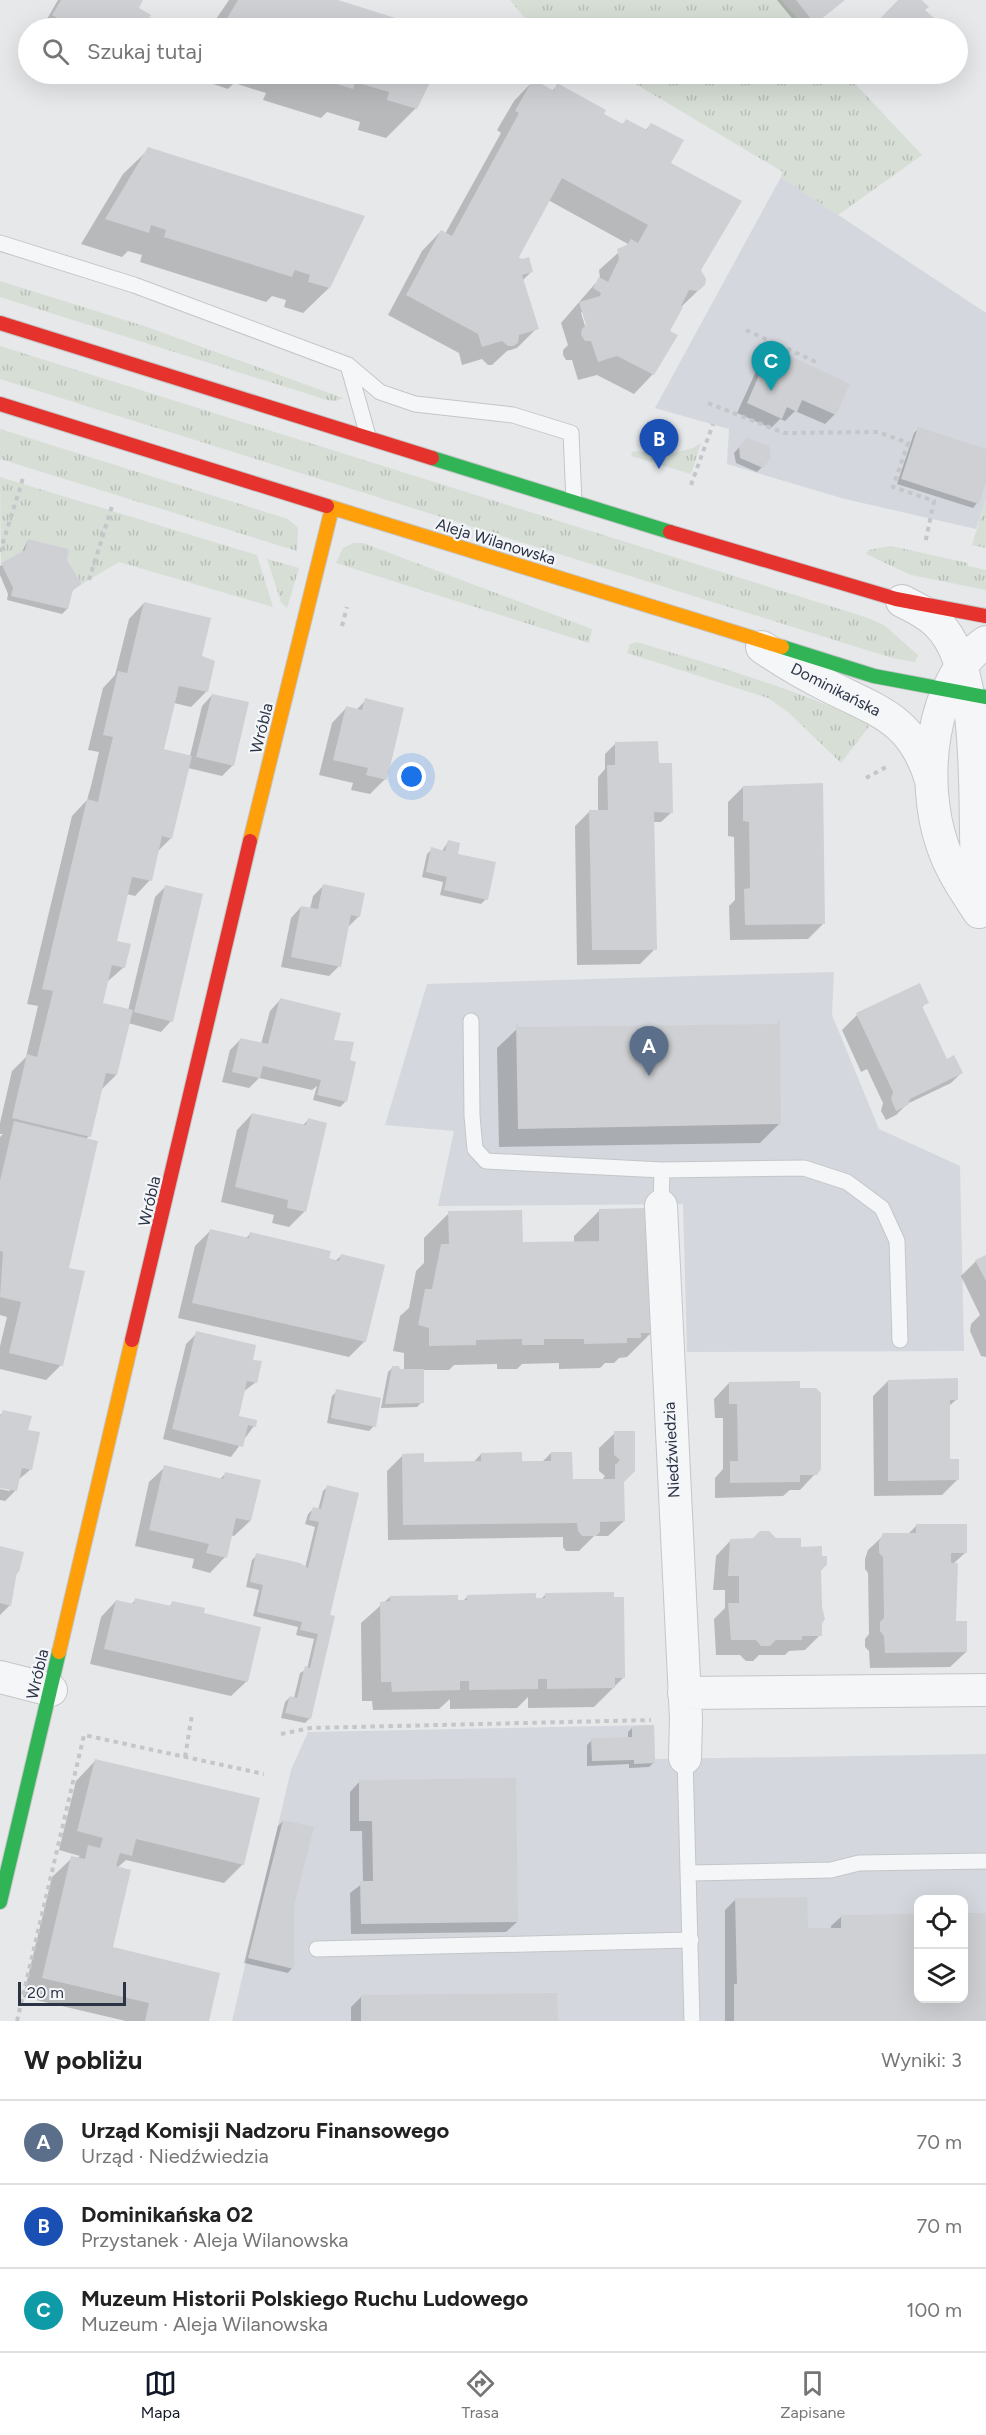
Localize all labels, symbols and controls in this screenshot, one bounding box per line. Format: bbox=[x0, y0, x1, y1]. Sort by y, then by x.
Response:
search box bbox=[18, 18, 968, 84]
icon: search bbox=[39, 35, 72, 68]
text: Szukaj tutaj bbox=[87, 38, 203, 65]
pin: C bbox=[752, 342, 790, 391]
pin: B bbox=[640, 420, 678, 469]
street label: Aleja Wilanowska bbox=[434, 514, 558, 569]
street label: Dominikańska bbox=[788, 659, 884, 720]
street label: Wróbla bbox=[246, 701, 277, 755]
your location bbox=[397, 762, 426, 791]
pin: A bbox=[630, 1026, 668, 1076]
street label: Wróbla bbox=[134, 1174, 164, 1228]
street label: Niedźwiedzia bbox=[659, 1401, 684, 1498]
street label: Wróbla bbox=[22, 1647, 52, 1701]
map controls bbox=[914, 1895, 968, 2003]
button: locate bbox=[914, 1895, 968, 1949]
button: layers bbox=[914, 1949, 968, 2003]
scale bar bbox=[18, 1979, 126, 2006]
text: 20 m bbox=[27, 1983, 64, 2002]
text: W pobliżu bbox=[24, 2044, 142, 2076]
text: Wyniki: 3 bbox=[881, 2048, 962, 2072]
text: Urząd Komisji Nadzoru Finansowego bbox=[81, 2117, 449, 2144]
text: A bbox=[36, 2130, 51, 2154]
text: 70 m bbox=[916, 2130, 962, 2154]
text: Urząd · Niedźwiedzia bbox=[81, 2144, 269, 2168]
text: Dominikańska 02 bbox=[81, 2201, 253, 2228]
text: B bbox=[37, 2214, 50, 2238]
text: 70 m bbox=[916, 2214, 962, 2238]
text: Przystanek · Aleja Wilanowska bbox=[81, 2228, 348, 2252]
text: Muzeum Historii Polskiego Ruchu Ludowego bbox=[81, 2285, 528, 2312]
text: C bbox=[36, 2298, 51, 2322]
text: 100 m bbox=[906, 2298, 962, 2322]
text: Muzeum · Aleja Wilanowska bbox=[81, 2312, 328, 2336]
tab: Mapa bbox=[141, 2367, 180, 2422]
tab: Trasa bbox=[462, 2367, 499, 2422]
tab: Zapisane bbox=[780, 2367, 845, 2422]

